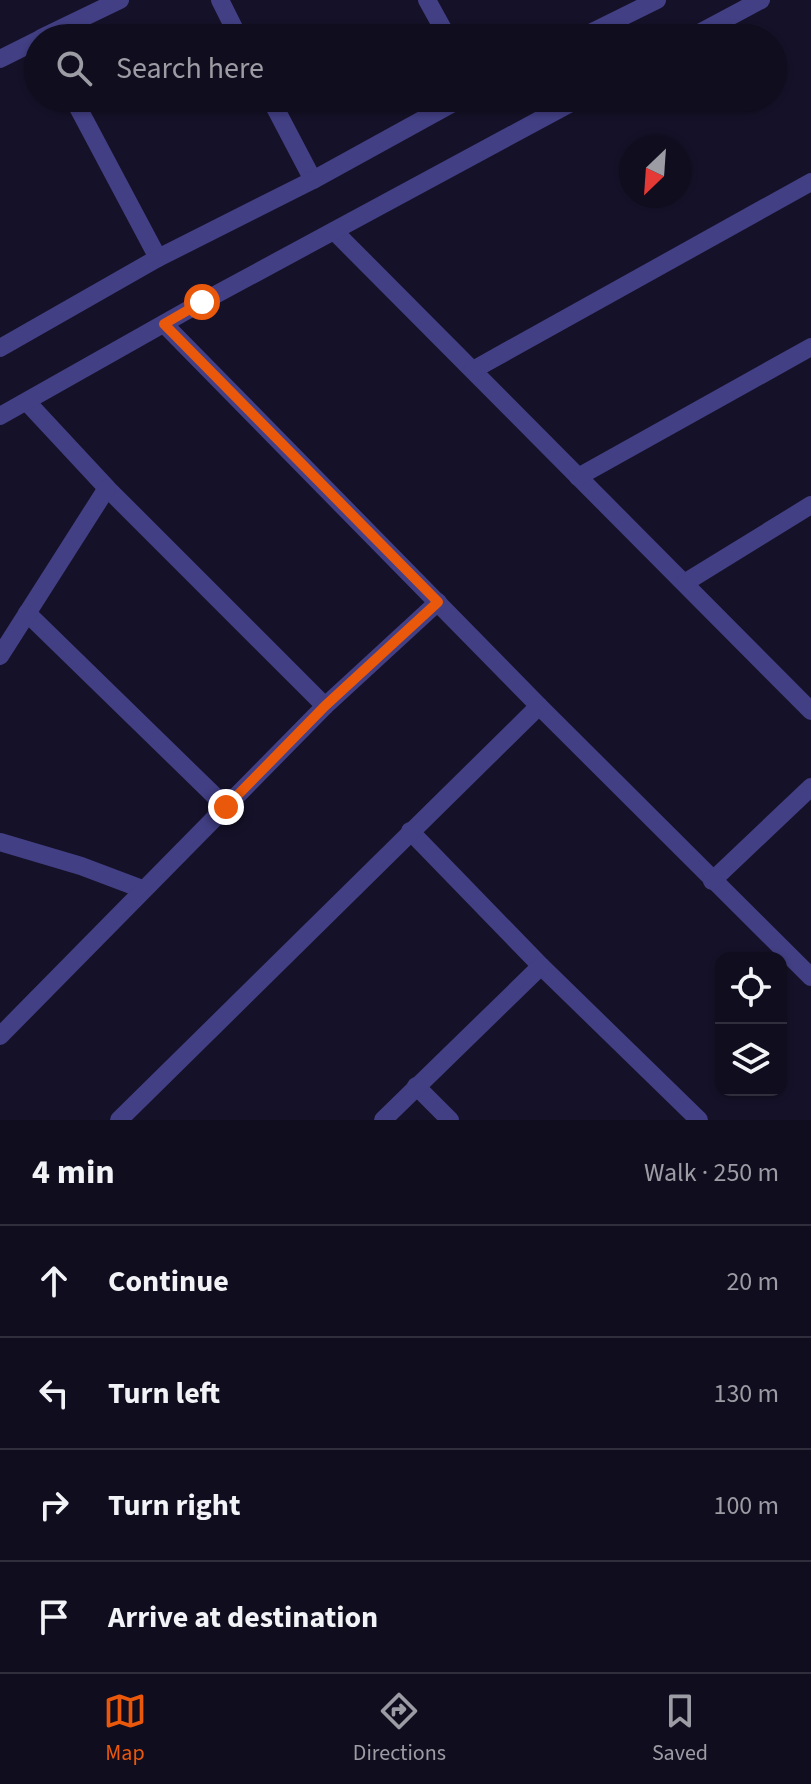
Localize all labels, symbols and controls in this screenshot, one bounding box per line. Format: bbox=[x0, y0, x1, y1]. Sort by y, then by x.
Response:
search box bbox=[24, 24, 787, 112]
icon: search bbox=[52, 46, 96, 90]
text: Search here bbox=[116, 47, 264, 90]
north arrow bbox=[619, 136, 691, 208]
route start bbox=[184, 284, 220, 320]
route end bbox=[208, 789, 244, 825]
map controls bbox=[715, 952, 787, 1096]
button: locate bbox=[715, 952, 787, 1024]
button: layers bbox=[715, 1024, 787, 1096]
text: 4 min bbox=[32, 1148, 115, 1197]
text: Walk · 250 m bbox=[644, 1154, 779, 1191]
icon: ahead bbox=[32, 1259, 76, 1303]
text: Continue bbox=[108, 1260, 229, 1303]
text: 20 m bbox=[726, 1263, 779, 1300]
icon: left bbox=[32, 1371, 76, 1415]
text: Turn left bbox=[108, 1372, 220, 1415]
text: 130 m bbox=[713, 1375, 779, 1412]
icon: right bbox=[32, 1483, 76, 1527]
text: Turn right bbox=[108, 1484, 240, 1527]
text: 100 m bbox=[713, 1487, 779, 1524]
icon: arrive bbox=[32, 1595, 76, 1639]
text: Arrive at destination bbox=[108, 1596, 378, 1639]
tab: Map bbox=[103, 1689, 147, 1769]
tab: Directions bbox=[353, 1689, 446, 1769]
tab: Saved bbox=[652, 1689, 708, 1769]

